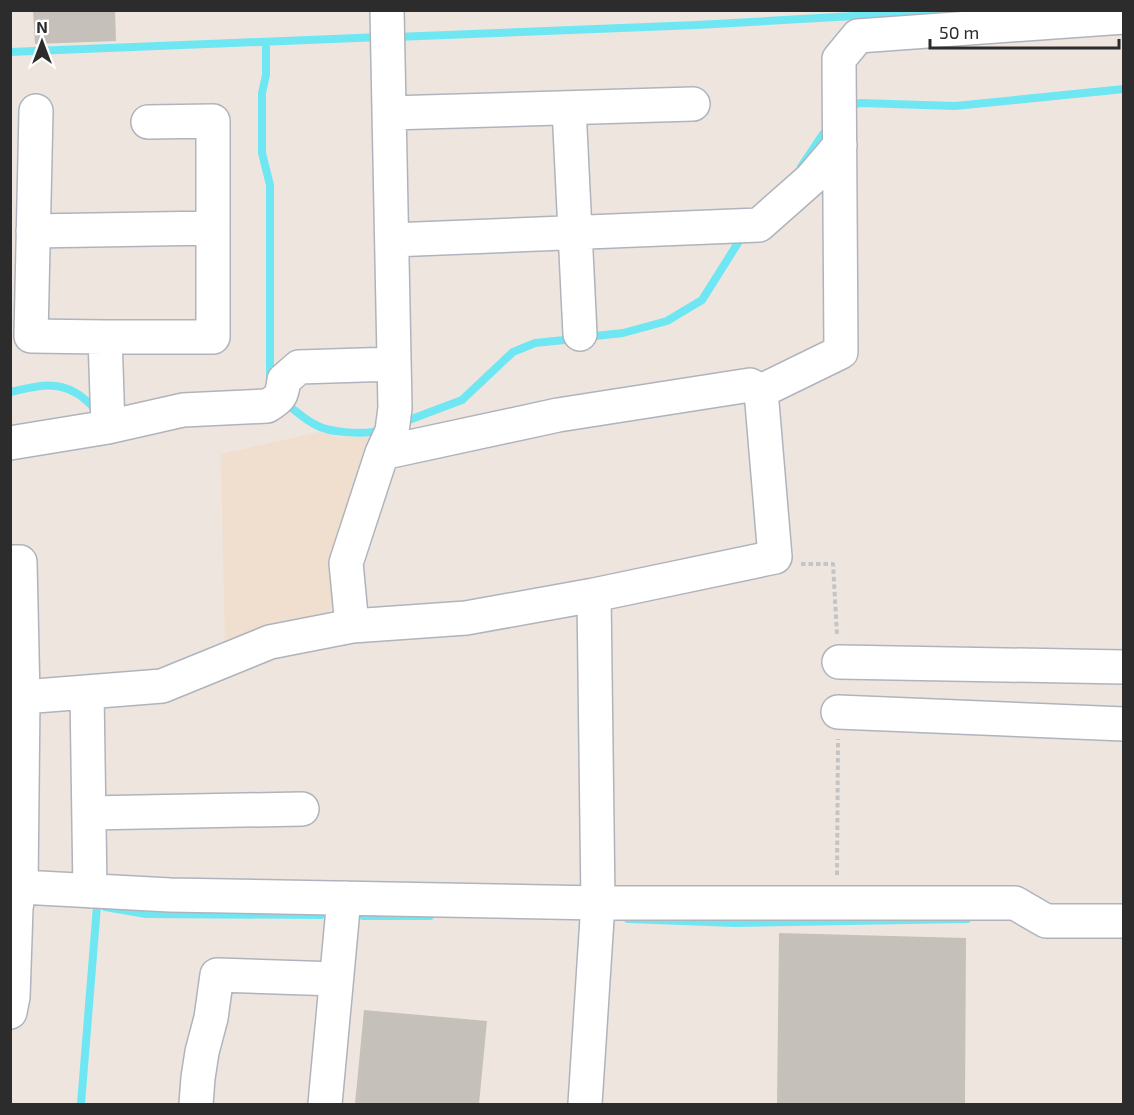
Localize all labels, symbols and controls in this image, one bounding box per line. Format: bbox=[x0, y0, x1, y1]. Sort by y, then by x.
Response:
north arrow bbox=[12, 12, 72, 72]
scale bar bbox=[930, 12, 1119, 50]
text: N bbox=[36, 17, 48, 36]
text: 50 m bbox=[939, 21, 979, 43]

